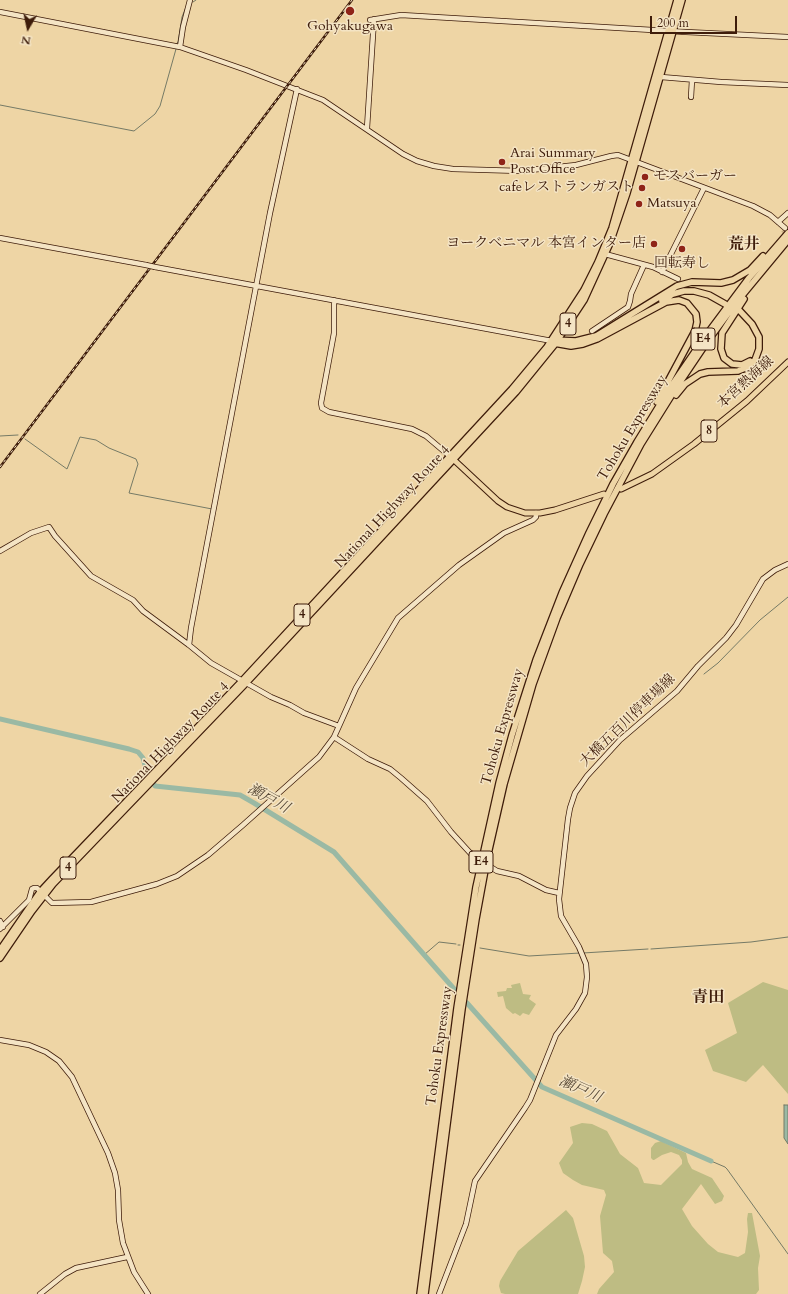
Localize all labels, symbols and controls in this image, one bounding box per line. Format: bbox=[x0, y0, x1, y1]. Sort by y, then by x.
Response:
marker: Gohyakugawa bbox=[344, 5, 356, 17]
north arrow bbox=[8, 8, 48, 48]
scale bar bbox=[652, 8, 739, 34]
text: 200 m bbox=[657, 15, 689, 31]
place label: Gohyakugawa bbox=[307, 19, 393, 35]
text: N bbox=[20, 32, 32, 49]
place label: Arai Summary Post Office bbox=[510, 146, 596, 178]
marker: Arai Summary Post Office bbox=[497, 157, 507, 167]
place label: モスバーガー bbox=[653, 169, 737, 185]
marker: モスバーガー bbox=[640, 172, 650, 182]
place label: cafeレストランガスト bbox=[499, 180, 634, 196]
marker: cafeレストランガスト bbox=[637, 183, 647, 193]
place label: Matsuya bbox=[647, 196, 696, 212]
marker: Matsuya bbox=[634, 199, 644, 209]
district label: 荒井 bbox=[728, 235, 760, 255]
place label: ヨークベニマル 本宮インター店 bbox=[446, 236, 646, 252]
marker: ヨークベニマル 本宮インター店 bbox=[649, 239, 659, 249]
marker: 回転寿し bbox=[677, 244, 687, 254]
place label: 回転寿し bbox=[654, 256, 710, 272]
road number: 4 bbox=[560, 313, 576, 335]
road number: E4 bbox=[691, 328, 715, 350]
street label: 本宮熱海線 bbox=[714, 353, 778, 413]
street label: Tohoku Expressway bbox=[595, 372, 671, 484]
road number: 8 bbox=[701, 420, 717, 442]
street label: National Highway Route 4 bbox=[332, 442, 454, 572]
road number: 4 bbox=[294, 604, 310, 626]
street label: Tohoku Expressway bbox=[478, 667, 528, 787]
street label: 大橋五百川停車場線 bbox=[577, 671, 679, 771]
street label: National Highway Route 4 bbox=[109, 679, 233, 807]
water label: 瀬戸川 bbox=[244, 780, 292, 818]
road number: E4 bbox=[469, 851, 493, 873]
road number: 4 bbox=[60, 857, 76, 879]
street label: Tohoku Expressway bbox=[423, 985, 457, 1107]
district label: 青田 bbox=[692, 988, 724, 1008]
water label: 瀬戸川 bbox=[556, 1073, 604, 1107]

